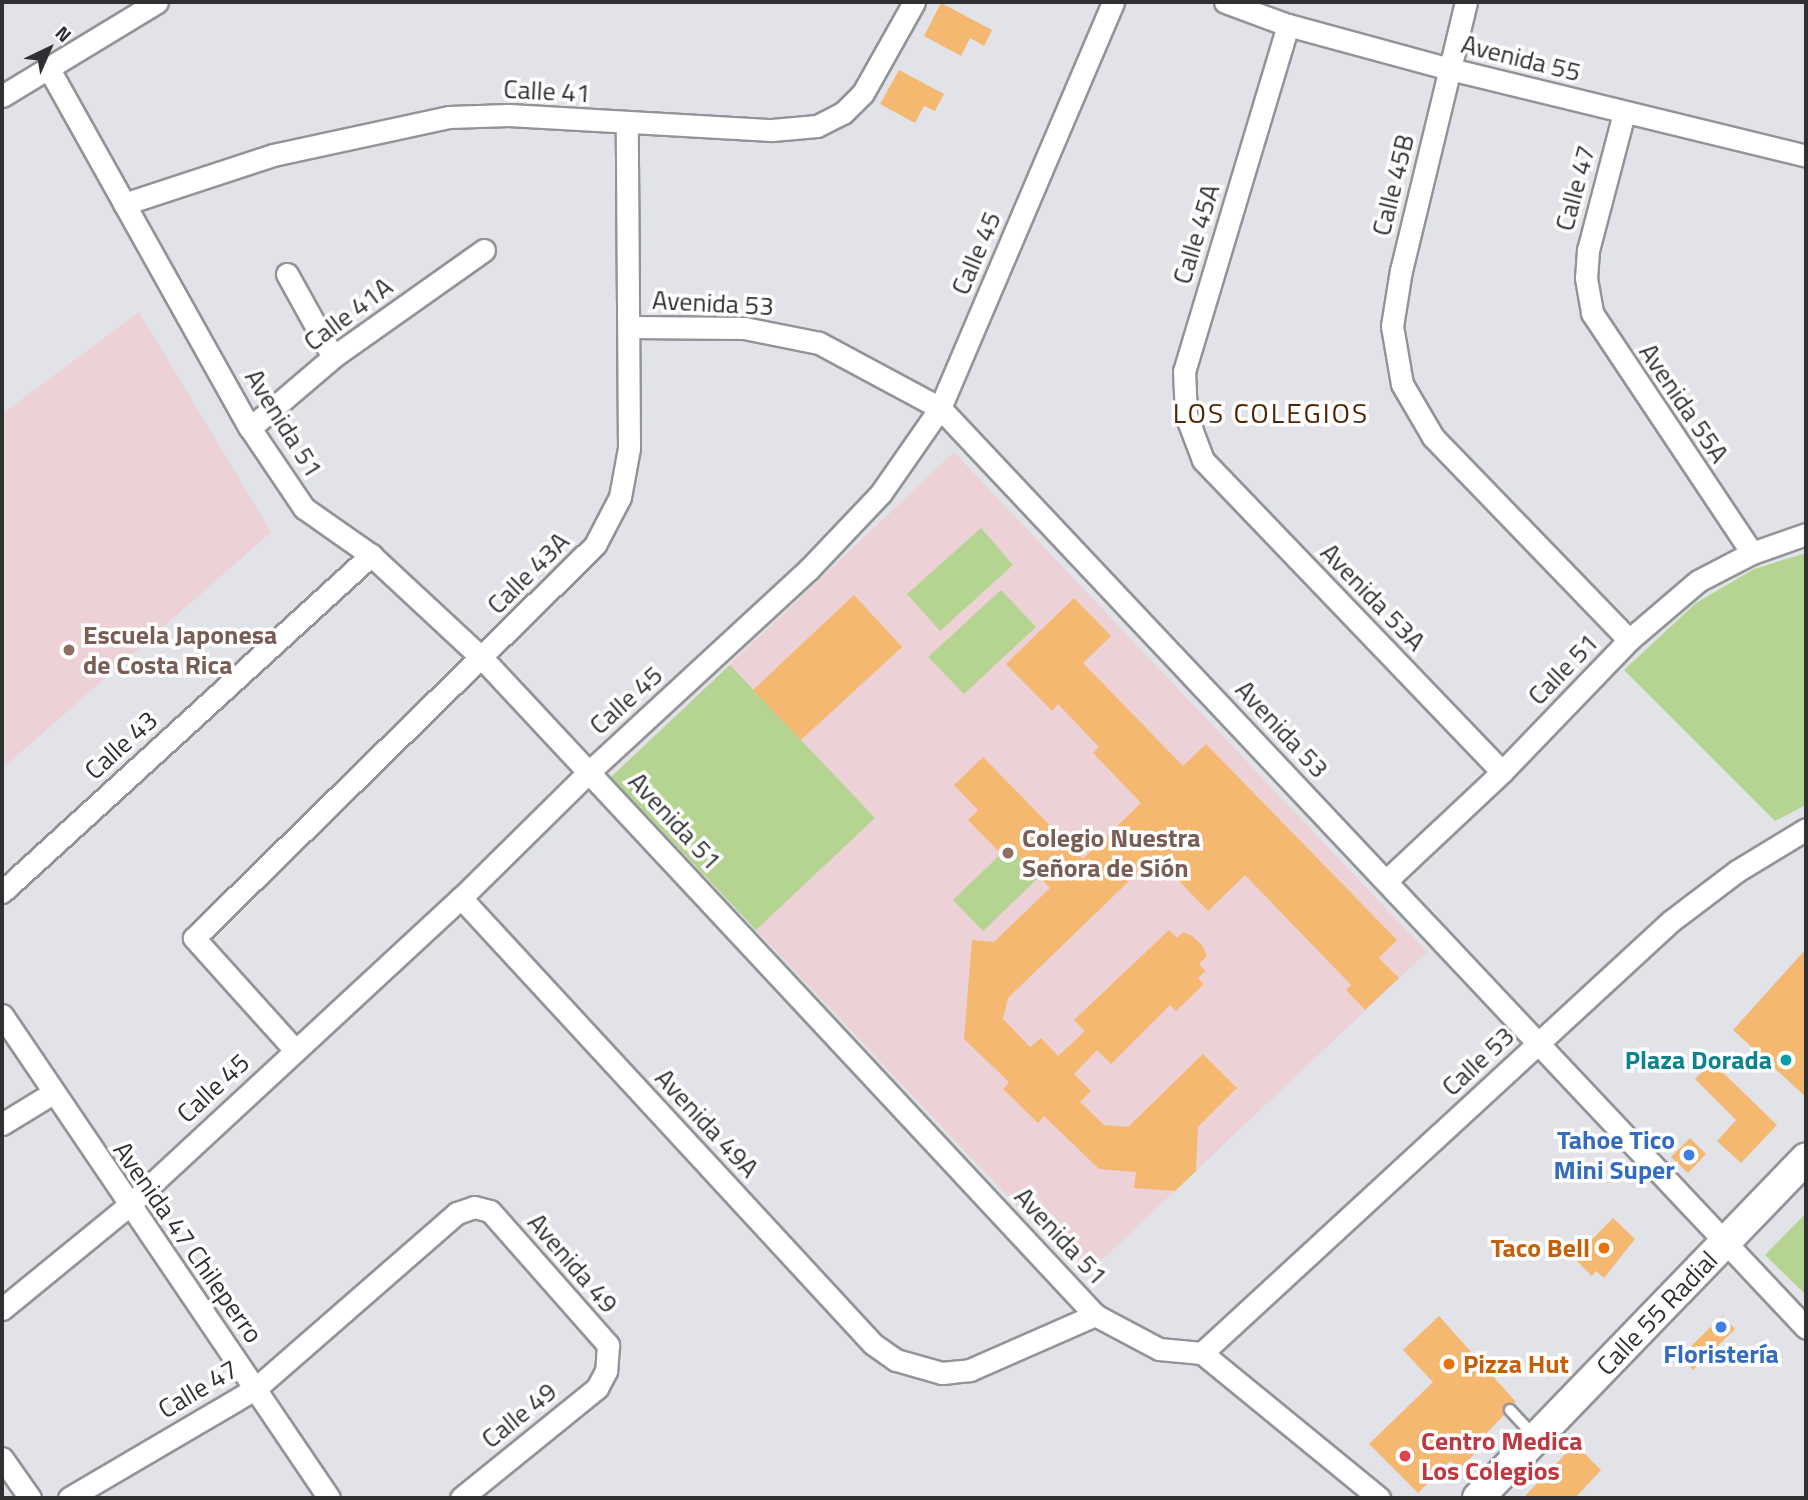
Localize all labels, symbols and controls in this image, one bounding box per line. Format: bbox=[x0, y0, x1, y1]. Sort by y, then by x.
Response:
north arrow bbox=[14, 14, 84, 84]
text: N bbox=[49, 19, 79, 49]
street label: Avenida 55 bbox=[1458, 28, 1584, 88]
street label: Calle 41 bbox=[503, 73, 591, 109]
street label: Calle 45B bbox=[1365, 131, 1421, 239]
street label: Calle 47 bbox=[1549, 142, 1601, 234]
street label: Calle 45A bbox=[1166, 180, 1226, 288]
street label: Calle 45 bbox=[945, 207, 1007, 299]
street label: Calle 41A bbox=[298, 271, 398, 357]
street label: Avenida 53 bbox=[651, 284, 775, 322]
street label: Avenida 55A bbox=[1633, 337, 1735, 469]
street label: Avenida 51 bbox=[239, 363, 329, 483]
district label: LOS COLEGIOS bbox=[1174, 396, 1368, 430]
street label: Calle 43A bbox=[481, 526, 575, 620]
street label: Avenida 53A bbox=[1314, 537, 1432, 657]
place label: Escuela Japonesa de Costa Rica bbox=[83, 619, 277, 680]
street label: Calle 51 bbox=[1522, 627, 1604, 711]
marker: Escuela Japonesa de Costa Rica bbox=[61, 642, 77, 658]
street label: Calle 45 bbox=[583, 659, 669, 741]
street label: Avenida 53 bbox=[1229, 674, 1335, 784]
street label: Calle 43 bbox=[78, 704, 164, 786]
street label: Avenida 51 bbox=[622, 766, 728, 876]
place label: Colegio Nuestra Señora de Sión bbox=[1022, 822, 1201, 884]
marker: Colegio Nuestra Señora de Sión bbox=[1000, 845, 1016, 861]
street label: Calle 53 bbox=[1435, 1020, 1521, 1102]
place label: Plaza Dorada bbox=[1625, 1044, 1772, 1076]
street label: Calle 45 bbox=[170, 1047, 256, 1129]
marker: Plaza Dorada bbox=[1778, 1052, 1794, 1068]
street label: Avenida 49A bbox=[649, 1062, 765, 1184]
place label: Tahoe Tico Mini Super bbox=[1554, 1124, 1675, 1186]
street label: Avenida 47 Chileperro bbox=[107, 1135, 269, 1349]
marker: Tahoe Tico Mini Super bbox=[1681, 1147, 1697, 1163]
street label: Avenida 51 bbox=[1008, 1181, 1114, 1291]
street label: Avenida 49 bbox=[521, 1207, 625, 1319]
place label: Taco Bell bbox=[1491, 1232, 1590, 1264]
marker: Taco Bell bbox=[1596, 1240, 1612, 1256]
street label: Calle 55 Radial bbox=[1590, 1244, 1724, 1382]
marker: Floristería bbox=[1713, 1319, 1729, 1335]
place label: Floristería bbox=[1663, 1338, 1779, 1370]
place label: Pizza Hut bbox=[1463, 1348, 1569, 1380]
street label: Calle 47 bbox=[153, 1353, 243, 1425]
marker: Pizza Hut bbox=[1441, 1356, 1457, 1372]
street label: Calle 49 bbox=[475, 1375, 563, 1455]
place label: Centro Medica Los Colegios bbox=[1421, 1425, 1583, 1486]
marker: Centro Medica Los Colegios bbox=[1395, 1446, 1415, 1466]

